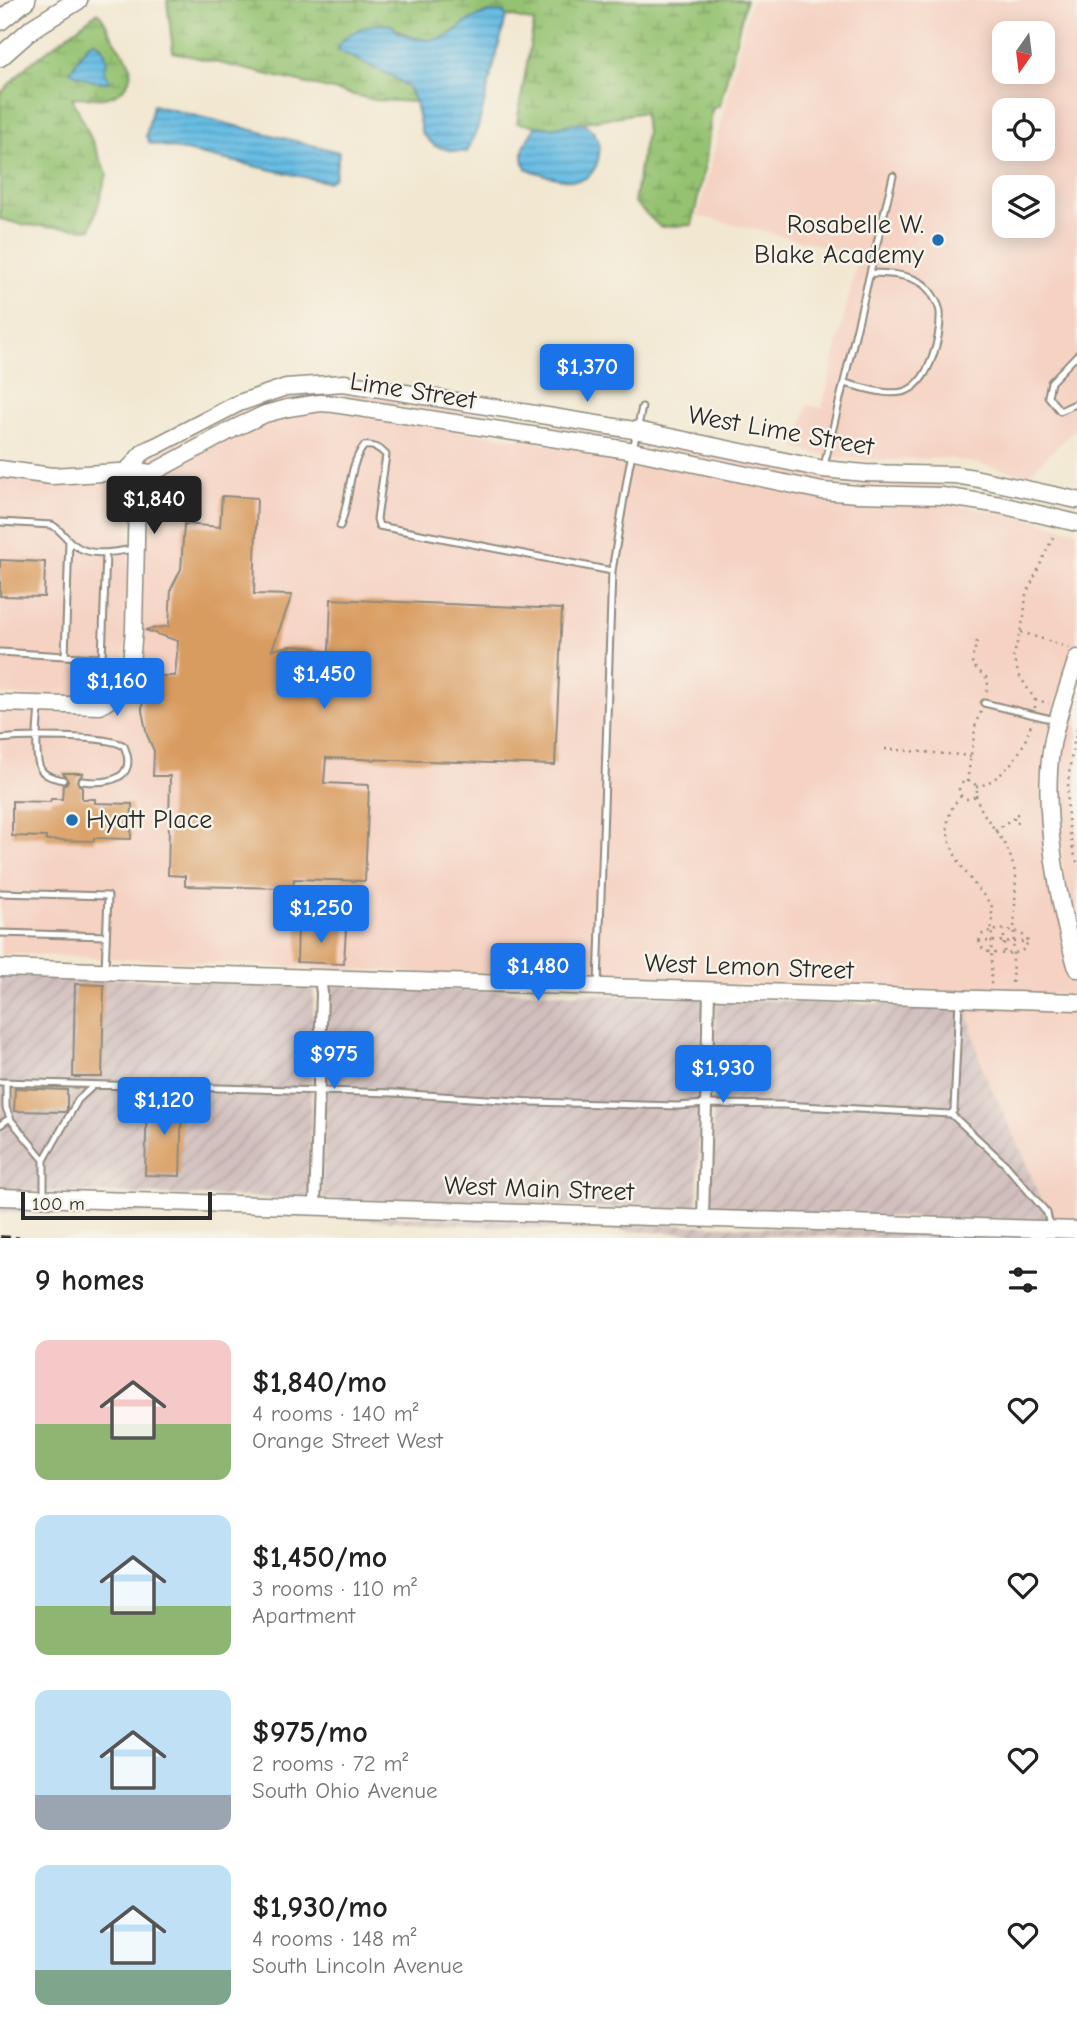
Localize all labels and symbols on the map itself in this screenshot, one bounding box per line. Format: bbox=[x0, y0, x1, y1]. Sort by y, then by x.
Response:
north arrow bbox=[992, 21, 1055, 84]
place label: Rosabelle W. Blake Academy bbox=[754, 210, 924, 270]
marker: Rosabelle W. Blake Academy bbox=[930, 232, 946, 248]
pin: $1,370 bbox=[530, 344, 644, 404]
street label: Lime Street bbox=[348, 366, 480, 416]
street label: West Lime Street bbox=[686, 400, 878, 462]
pin: $1,840 bbox=[97, 476, 211, 536]
pin: $1,450 bbox=[267, 652, 381, 711]
pin: $1,160 bbox=[60, 658, 174, 718]
place label: Hyatt Place bbox=[86, 805, 212, 835]
marker: Hyatt Place bbox=[64, 812, 80, 828]
pin: $1,250 bbox=[264, 886, 378, 945]
pin: $1,480 bbox=[481, 944, 595, 1003]
street label: West Lemon Street bbox=[644, 948, 856, 986]
pin: $975 bbox=[293, 1032, 375, 1091]
pin: $1,930 bbox=[666, 1046, 780, 1105]
pin: $1,120 bbox=[107, 1078, 221, 1137]
street label: West Main Street bbox=[444, 1171, 636, 1207]
scale bar bbox=[21, 1189, 212, 1221]

